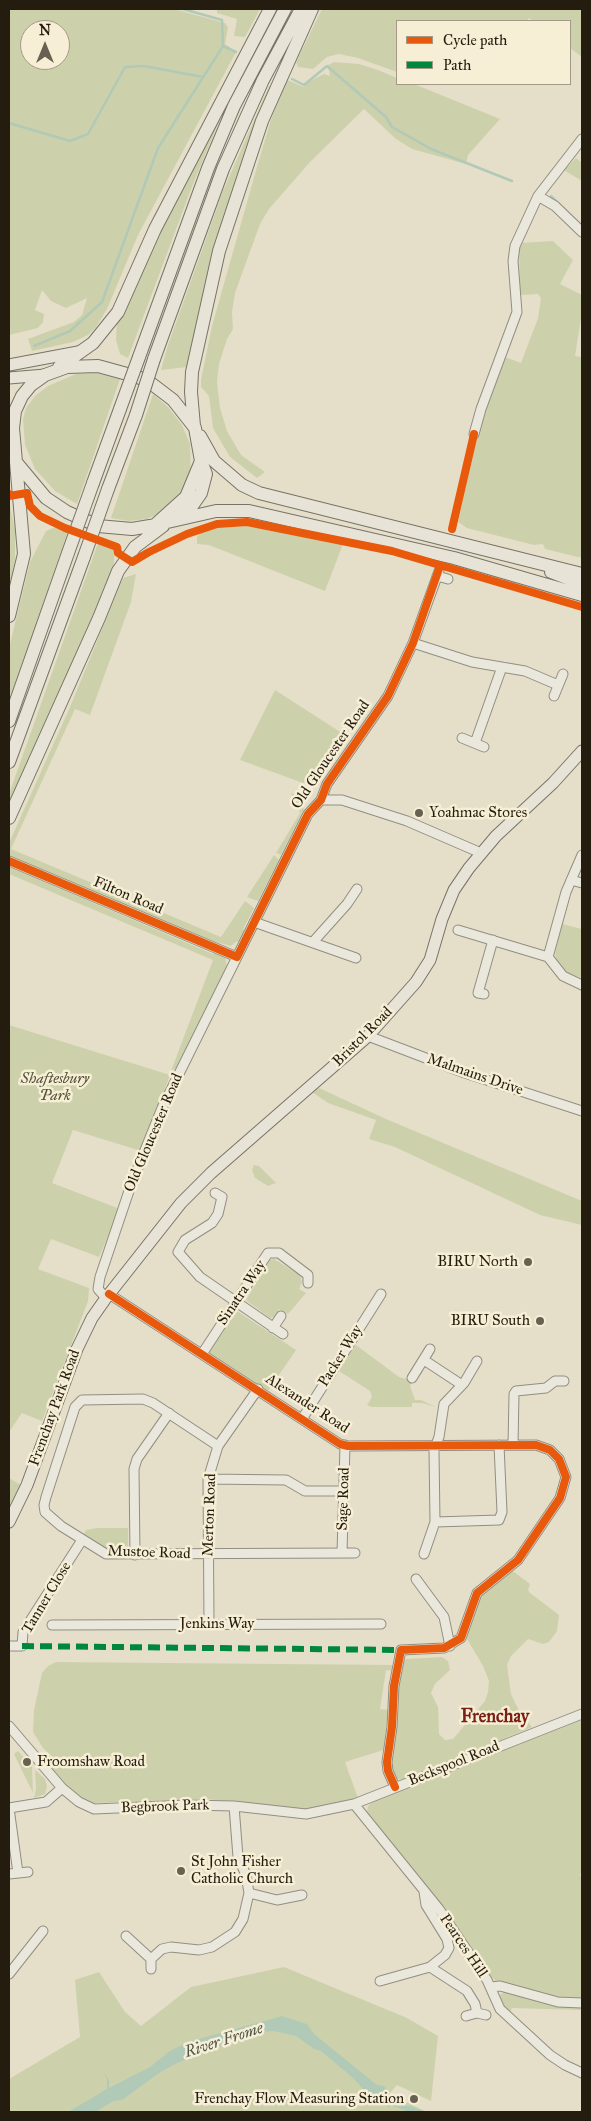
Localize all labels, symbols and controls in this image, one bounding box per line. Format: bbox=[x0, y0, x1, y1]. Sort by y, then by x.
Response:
north arrow bbox=[20, 20, 70, 70]
legend bbox=[396, 20, 571, 85]
text: N bbox=[39, 22, 51, 39]
text: Cycle path bbox=[443, 31, 507, 49]
text: Path bbox=[443, 56, 471, 74]
street label: Old Gloucester Road bbox=[288, 697, 374, 813]
place label: Yoahmac Stores bbox=[429, 804, 527, 822]
marker: Yoahmac Stores bbox=[413, 807, 425, 819]
street label: Filton Road bbox=[90, 873, 166, 919]
street label: Bristol Road bbox=[329, 1003, 397, 1071]
street label: Malmains Drive bbox=[425, 1050, 525, 1100]
park label: Shaftesbury Park bbox=[21, 1070, 89, 1105]
street label: Old Gloucester Road bbox=[121, 1071, 187, 1195]
place label: BIRU North bbox=[437, 1253, 518, 1271]
marker: BIRU North bbox=[522, 1256, 534, 1268]
street label: Sinatra Way bbox=[214, 1257, 270, 1329]
place label: BIRU South bbox=[451, 1312, 530, 1330]
marker: BIRU South bbox=[534, 1315, 546, 1327]
street label: Packer Way bbox=[315, 1322, 367, 1390]
street label: Frenchay Park Road bbox=[26, 1347, 84, 1469]
street label: Alexander Road bbox=[262, 1370, 352, 1438]
street label: Sage Road bbox=[334, 1467, 354, 1531]
street label: Merton Road bbox=[200, 1473, 220, 1557]
street label: Mustoe Road bbox=[107, 1543, 191, 1563]
street label: Tanner Close bbox=[19, 1559, 75, 1637]
street label: Jenkins Way bbox=[180, 1615, 254, 1633]
district label: Frenchay bbox=[461, 1707, 529, 1729]
street label: Beckspool Road bbox=[406, 1737, 502, 1791]
place label: Froomshaw Road bbox=[37, 1753, 145, 1771]
marker: Froomshaw Road bbox=[21, 1756, 33, 1768]
street label: Begbrook Park bbox=[120, 1796, 210, 1818]
place label: St John Fisher Catholic Church bbox=[191, 1853, 293, 1888]
marker: St John Fisher Catholic Church bbox=[175, 1865, 187, 1877]
street label: Pearces Hill bbox=[435, 1911, 491, 1981]
water label: River Frome bbox=[182, 2019, 266, 2063]
place label: Frenchay Flow Measuring Station bbox=[194, 2090, 404, 2108]
marker: Frenchay Flow Measuring Station bbox=[408, 2093, 420, 2105]

